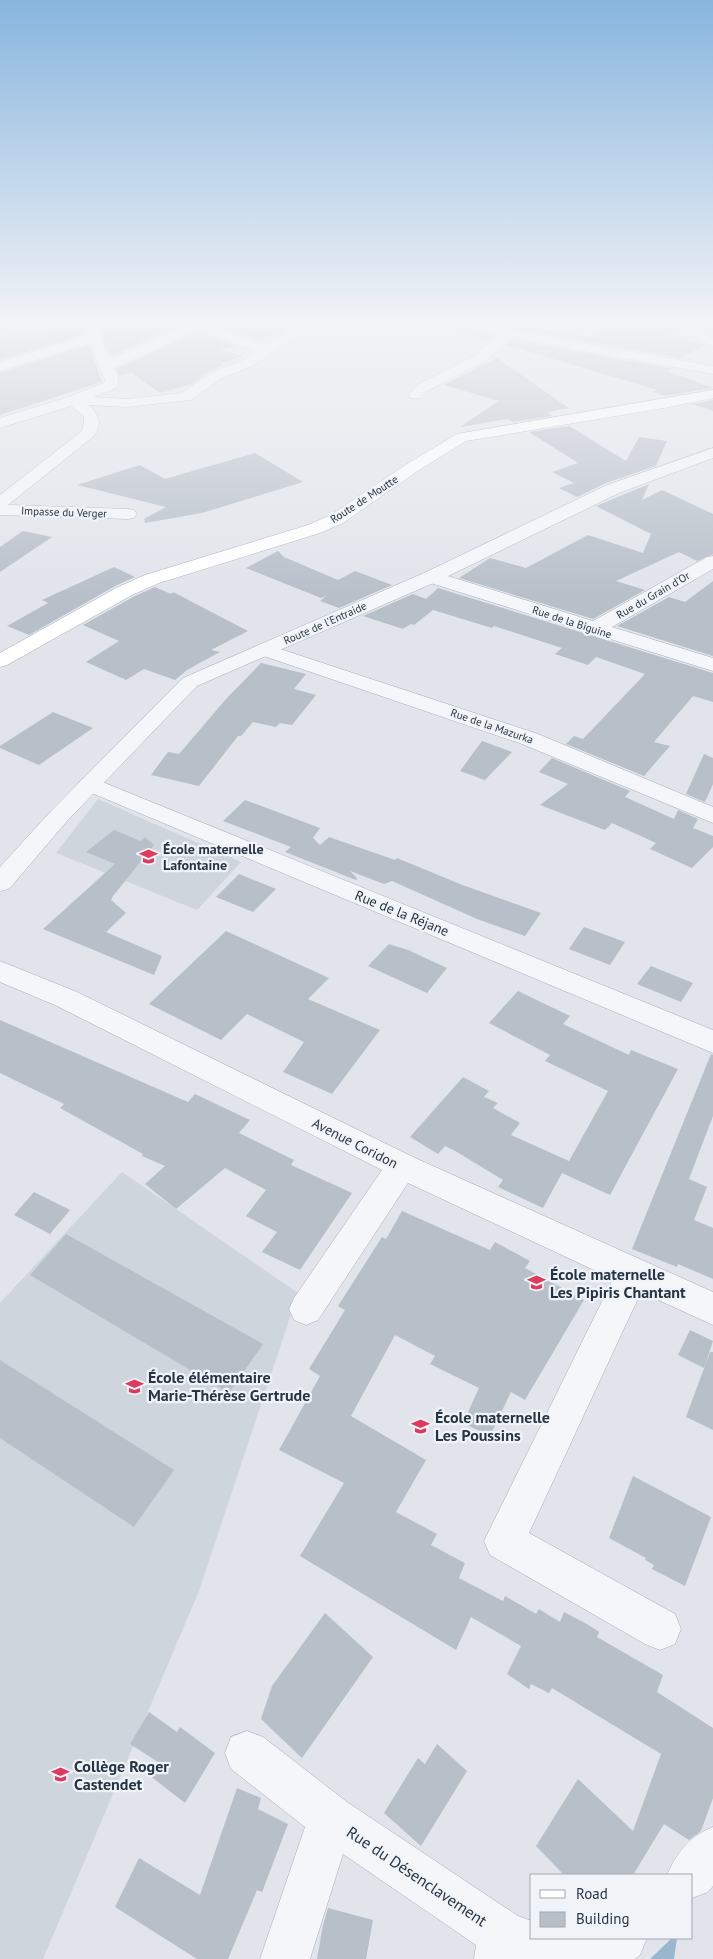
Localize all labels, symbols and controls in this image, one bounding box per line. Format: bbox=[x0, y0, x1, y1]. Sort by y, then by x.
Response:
street label: Route de Moutte bbox=[328, 472, 401, 526]
street label: Impasse du Verger bbox=[21, 504, 107, 521]
street label: Rue du Grain d'Or bbox=[614, 568, 693, 622]
street label: Route de l'Entraide bbox=[281, 598, 369, 648]
street label: Rue de la Biguine bbox=[531, 603, 614, 642]
street label: Rue de la Mazurka bbox=[449, 705, 535, 747]
place label: École maternelle Lafontaine bbox=[163, 840, 264, 874]
school or university icon: École maternelle Lafontaine bbox=[139, 847, 159, 867]
street label: Rue de la Réjane bbox=[352, 886, 452, 940]
street label: Avenue Coridon bbox=[309, 1114, 401, 1172]
place label: École maternelle Les Pipiris Chantant bbox=[550, 1264, 686, 1302]
school or university icon: École maternelle Les Pipiris Chantant bbox=[526, 1273, 546, 1293]
place label: École élémentaire Marie-Thérèse Gertrude bbox=[148, 1367, 310, 1405]
school or university icon: École élémentaire Marie-Thérèse Gertrude bbox=[124, 1376, 144, 1396]
place label: École maternelle Les Poussins bbox=[435, 1407, 550, 1445]
school or university icon: École maternelle Les Poussins bbox=[411, 1416, 431, 1436]
place label: Collège Roger Castendet bbox=[74, 1756, 169, 1794]
school or university icon: Collège Roger Castendet bbox=[50, 1765, 70, 1785]
street label: Rue du Désenclavement bbox=[343, 1822, 491, 1931]
legend bbox=[530, 1874, 693, 1939]
text: Road bbox=[576, 1884, 608, 1903]
text: Building bbox=[576, 1909, 630, 1928]

